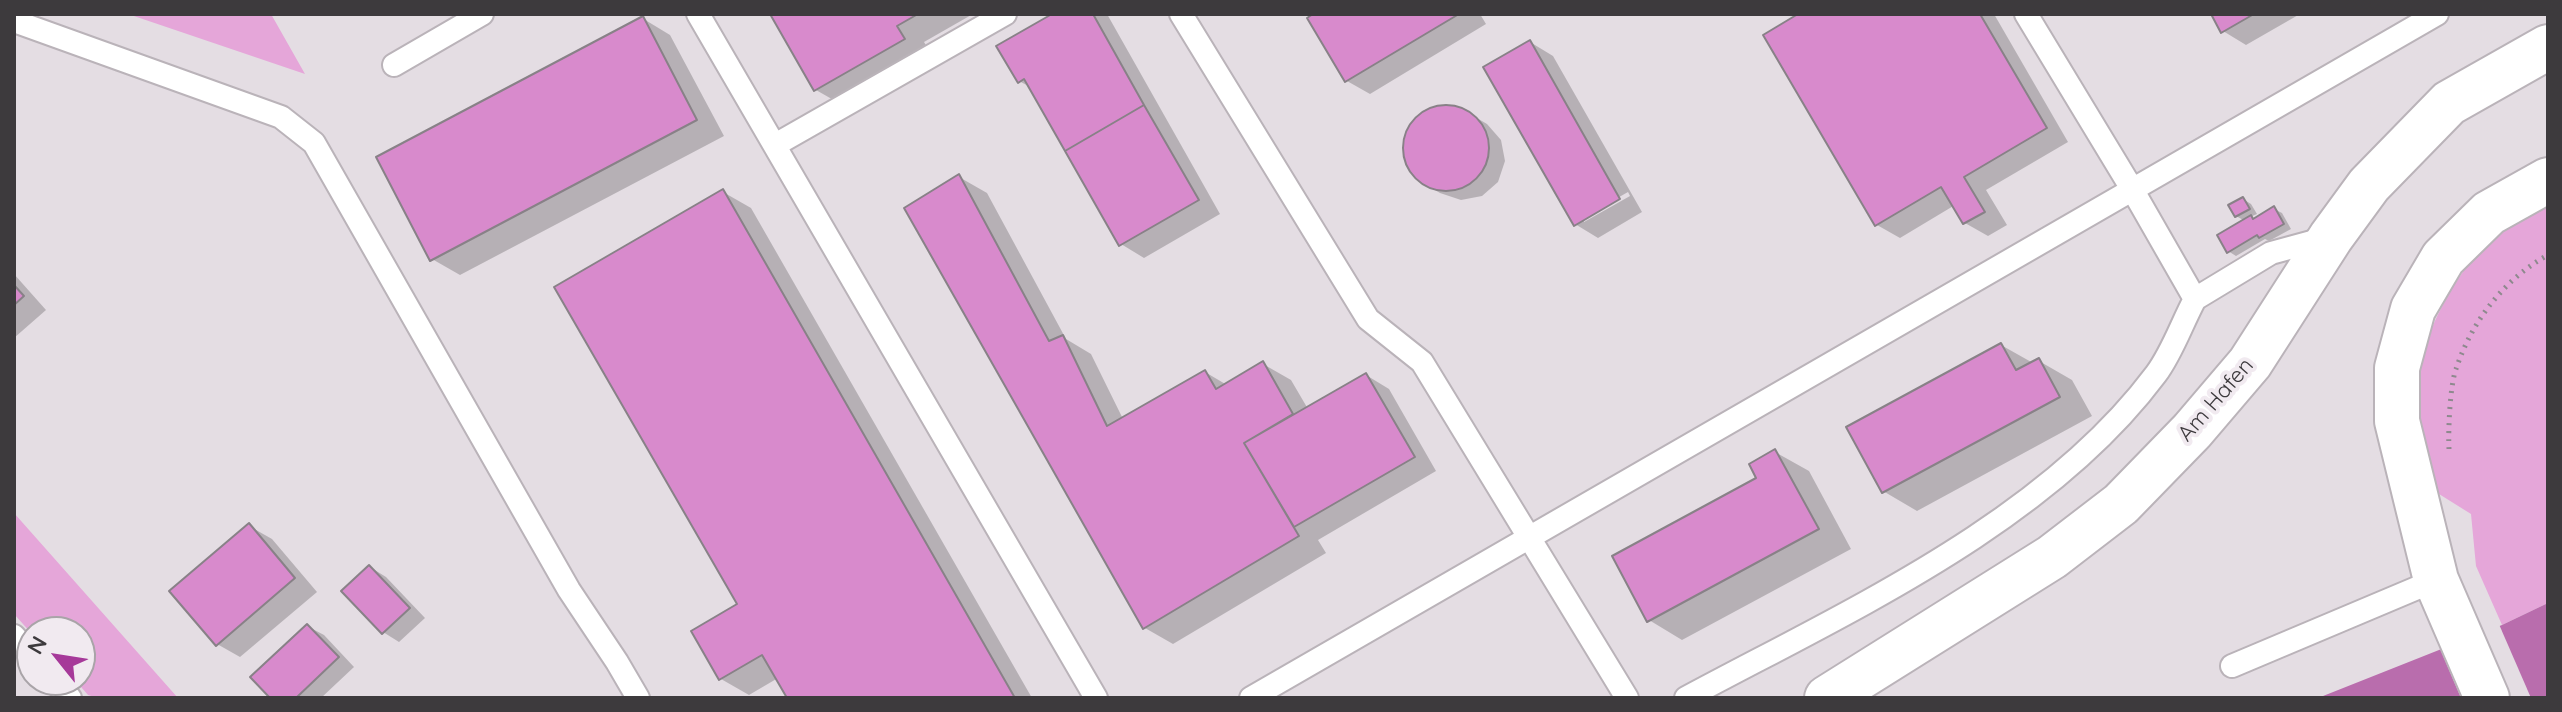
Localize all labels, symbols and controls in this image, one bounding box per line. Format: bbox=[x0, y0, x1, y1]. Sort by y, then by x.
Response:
street label: Am Hafen bbox=[2173, 353, 2259, 447]
north arrow bbox=[16, 616, 96, 696]
text: N bbox=[21, 631, 53, 659]

